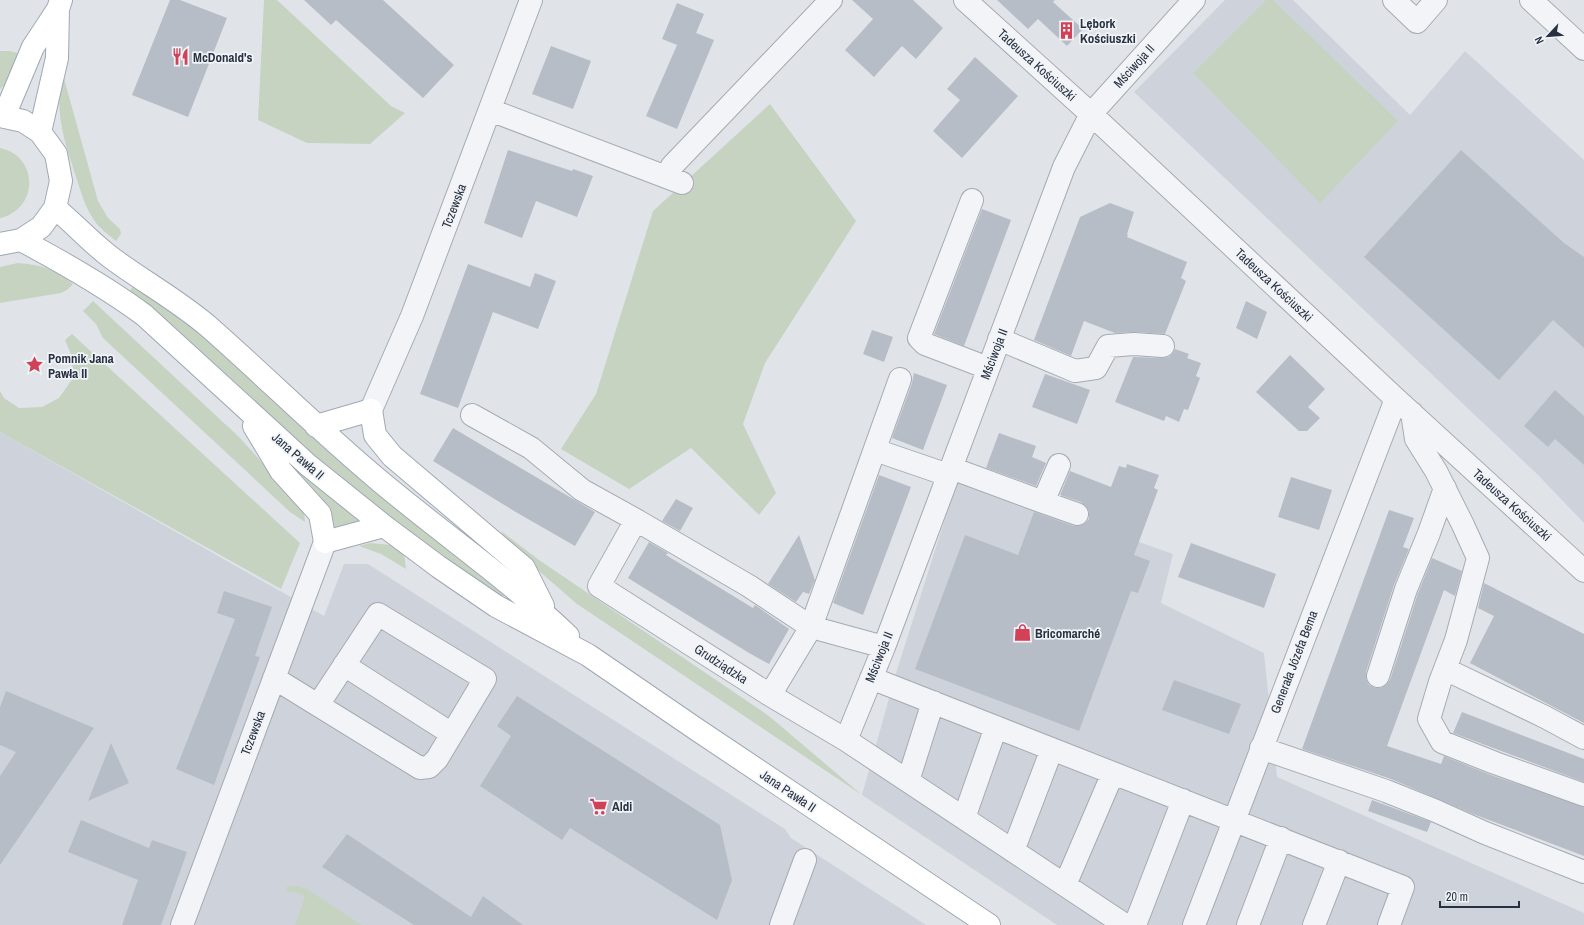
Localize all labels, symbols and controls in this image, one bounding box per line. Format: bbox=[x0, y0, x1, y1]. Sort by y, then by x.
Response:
place label: Lębork Kościuszki bbox=[1080, 15, 1136, 47]
north arrow bbox=[1528, 16, 1568, 56]
building icon: Lębork Kościuszki bbox=[1057, 20, 1077, 40]
street label: Tadeusza Kościuszki bbox=[994, 25, 1080, 105]
text: N bbox=[1531, 34, 1547, 46]
street label: Mściwoja II bbox=[1110, 40, 1158, 92]
restaurant icon: McDonald's bbox=[170, 47, 190, 67]
place label: McDonald's bbox=[193, 49, 252, 66]
street label: Tczewska bbox=[438, 181, 470, 231]
street label: Tadeusza Kościuszki bbox=[1232, 245, 1317, 325]
street label: Mściwoja II bbox=[977, 326, 1011, 382]
place label: Pomnik Jana Pawła II bbox=[48, 350, 114, 382]
place icon: Pomnik Jana Pawła II bbox=[25, 355, 45, 375]
street label: Jana Pawła II bbox=[268, 429, 328, 483]
street label: Tadeusza Kościuszki bbox=[1469, 465, 1555, 545]
street label: Generała Józefa Bema bbox=[1267, 608, 1321, 716]
shop icon: Bricomarché bbox=[1012, 623, 1032, 643]
place label: Bricomarché bbox=[1035, 625, 1100, 642]
street label: Mściwoja II bbox=[861, 629, 897, 685]
street label: Grudziądzka bbox=[691, 640, 751, 688]
street label: Tczewska bbox=[237, 708, 269, 758]
street label: Jana Pawła II bbox=[757, 766, 819, 816]
supermarket icon: Aldi bbox=[589, 796, 609, 816]
place label: Aldi bbox=[612, 798, 632, 815]
scale bar bbox=[1440, 883, 1519, 909]
text: 20 m bbox=[1446, 889, 1468, 905]

